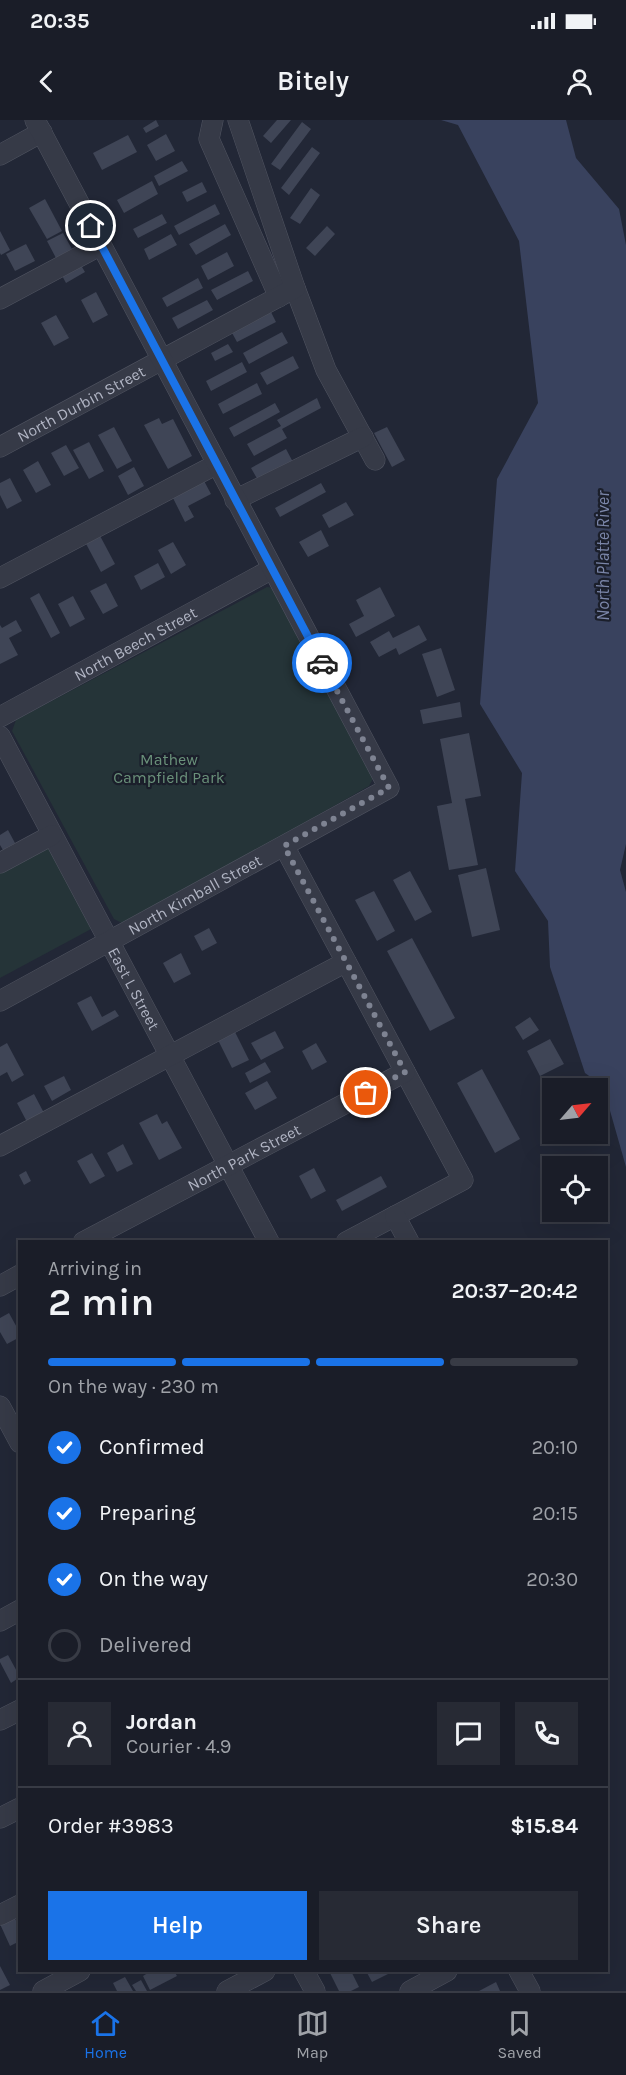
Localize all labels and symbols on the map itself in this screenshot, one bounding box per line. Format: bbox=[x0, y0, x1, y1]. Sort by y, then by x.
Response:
pin bbox=[65, 200, 116, 251]
street label: North Durbin Street bbox=[14, 362, 149, 446]
water label: North Platte River bbox=[592, 490, 614, 621]
street label: North Beech Street bbox=[71, 603, 200, 685]
courier bbox=[292, 633, 352, 693]
park label: Mathew Campfield Park bbox=[113, 750, 225, 787]
street label: North Kimball Street bbox=[125, 851, 265, 939]
street label: East L Street bbox=[104, 944, 164, 1034]
pin bbox=[340, 1067, 391, 1118]
north arrow bbox=[542, 1078, 608, 1144]
street label: North Park Street bbox=[184, 1120, 304, 1195]

